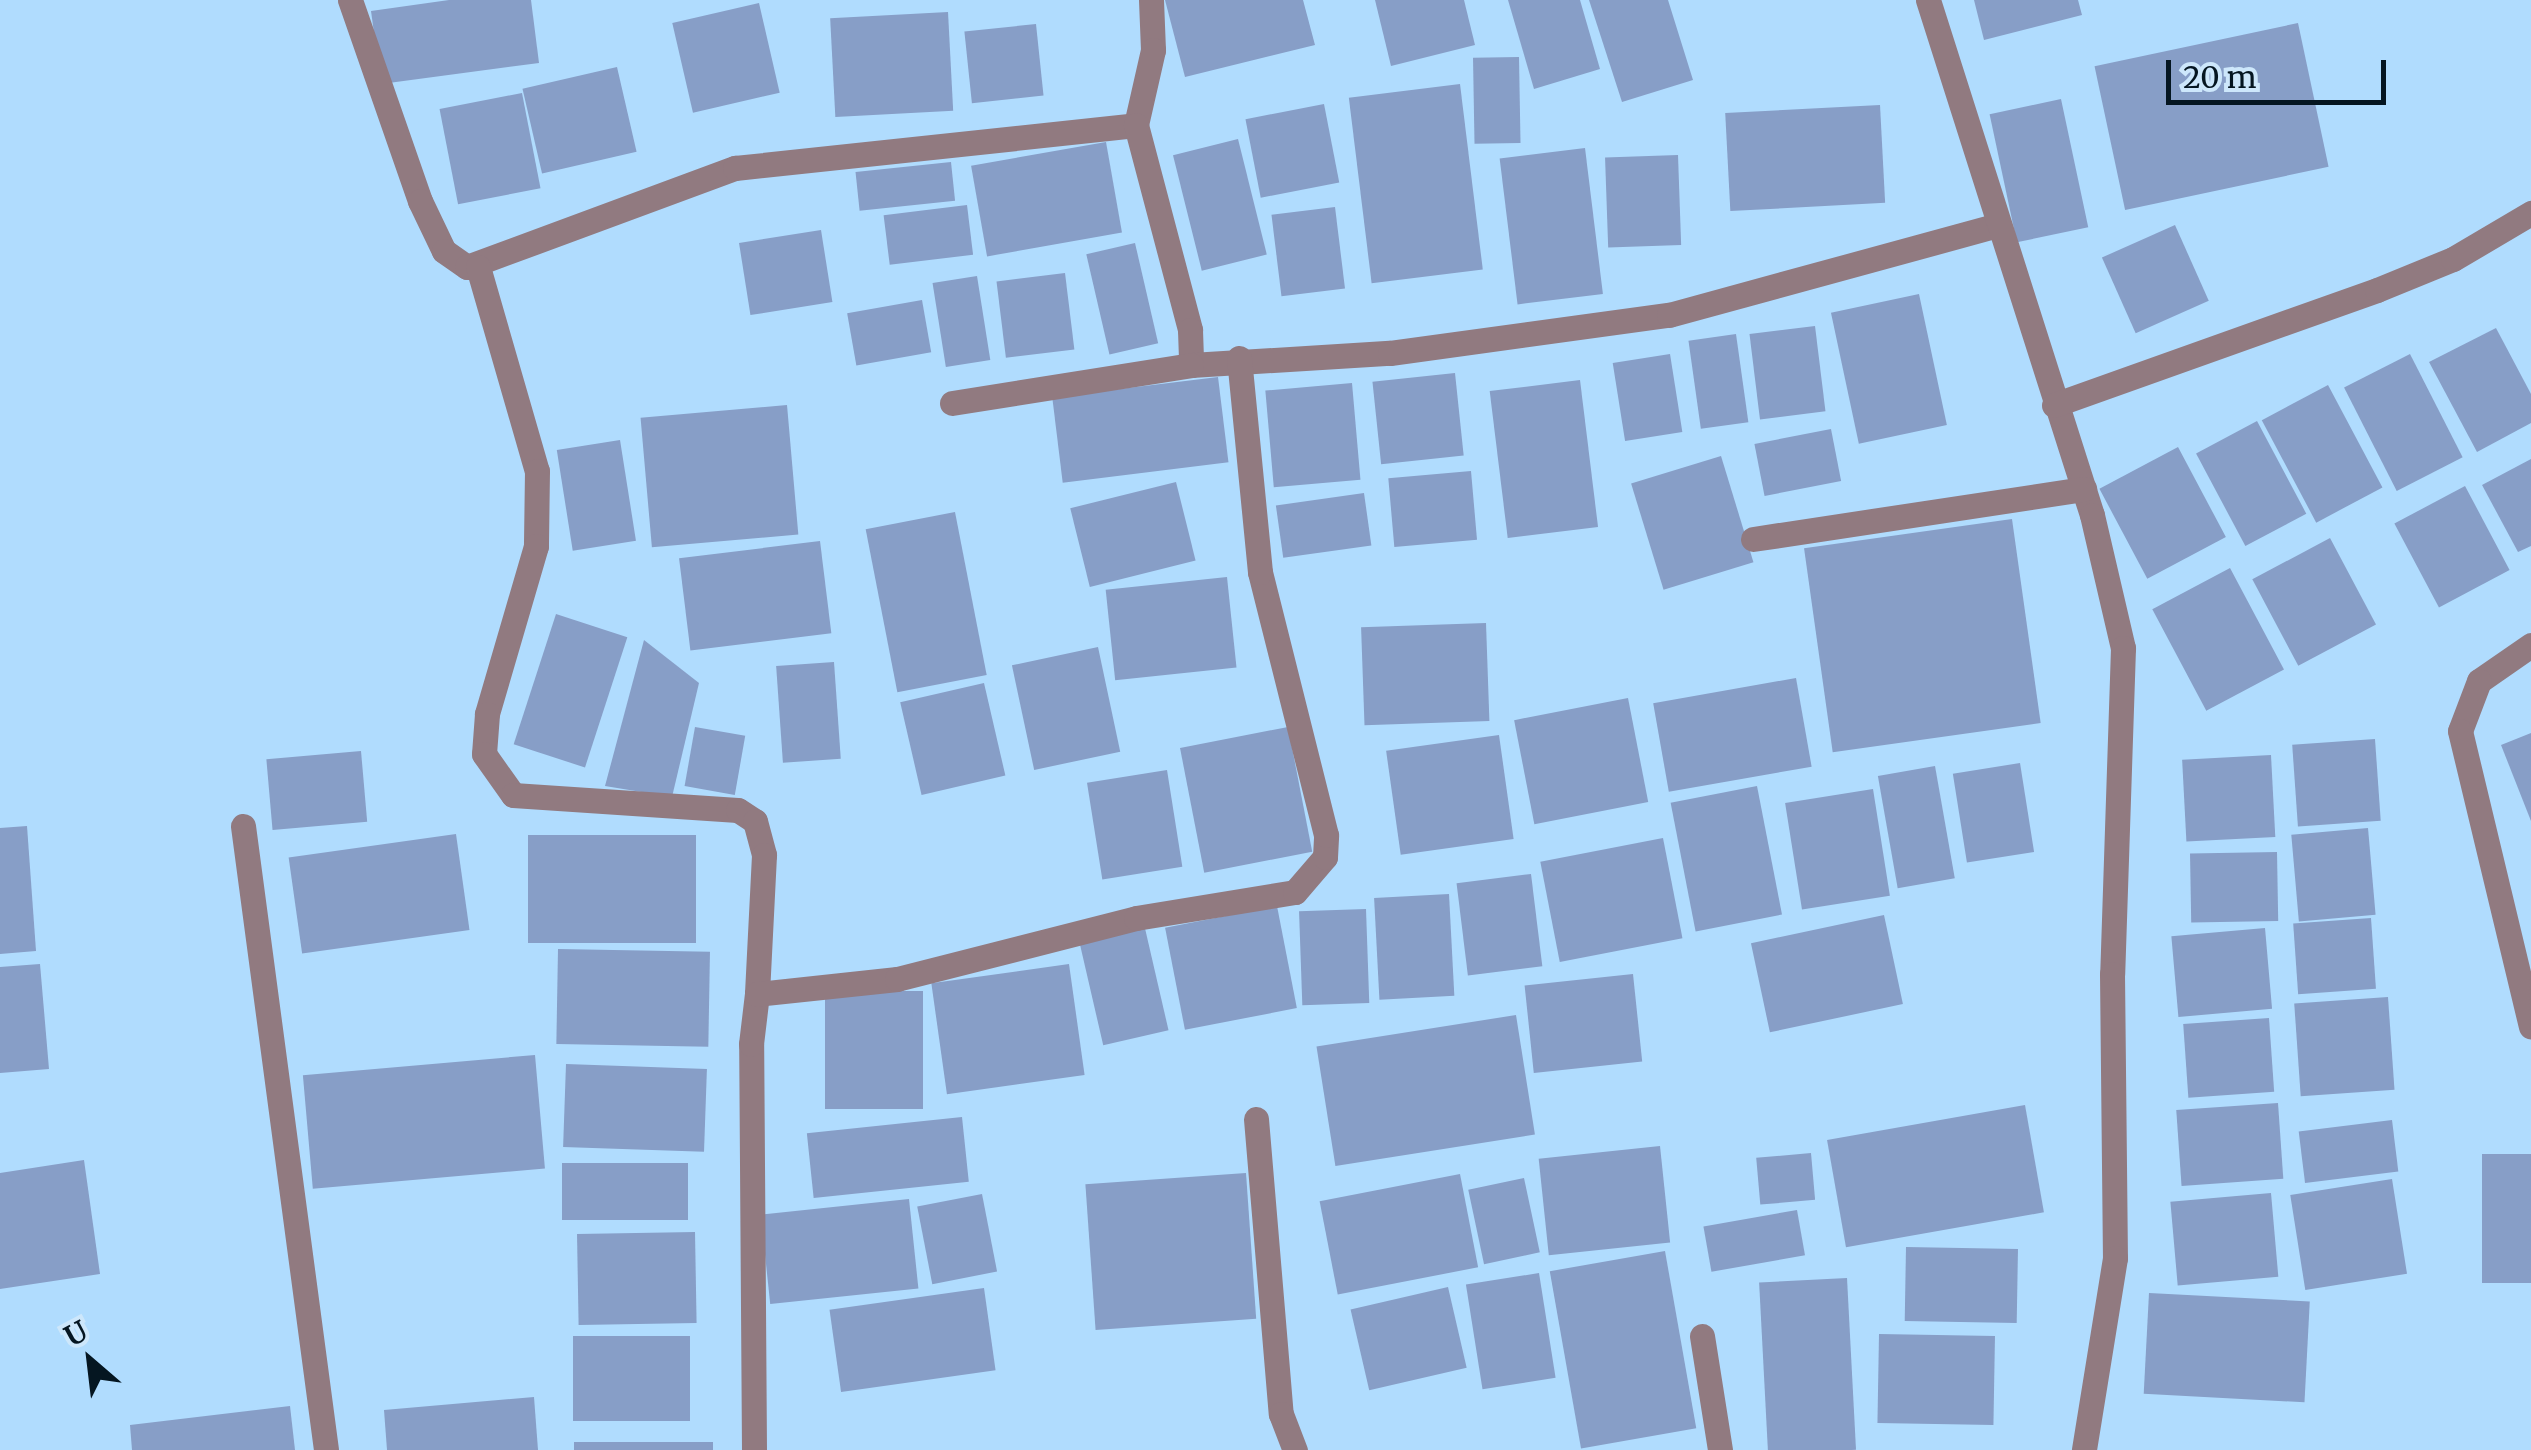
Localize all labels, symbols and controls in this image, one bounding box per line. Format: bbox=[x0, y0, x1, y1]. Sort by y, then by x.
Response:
scale bar bbox=[2171, 40, 2391, 102]
text: 20 m bbox=[2183, 58, 2256, 96]
north arrow bbox=[40, 1310, 140, 1410]
text: U bbox=[58, 1313, 94, 1354]

